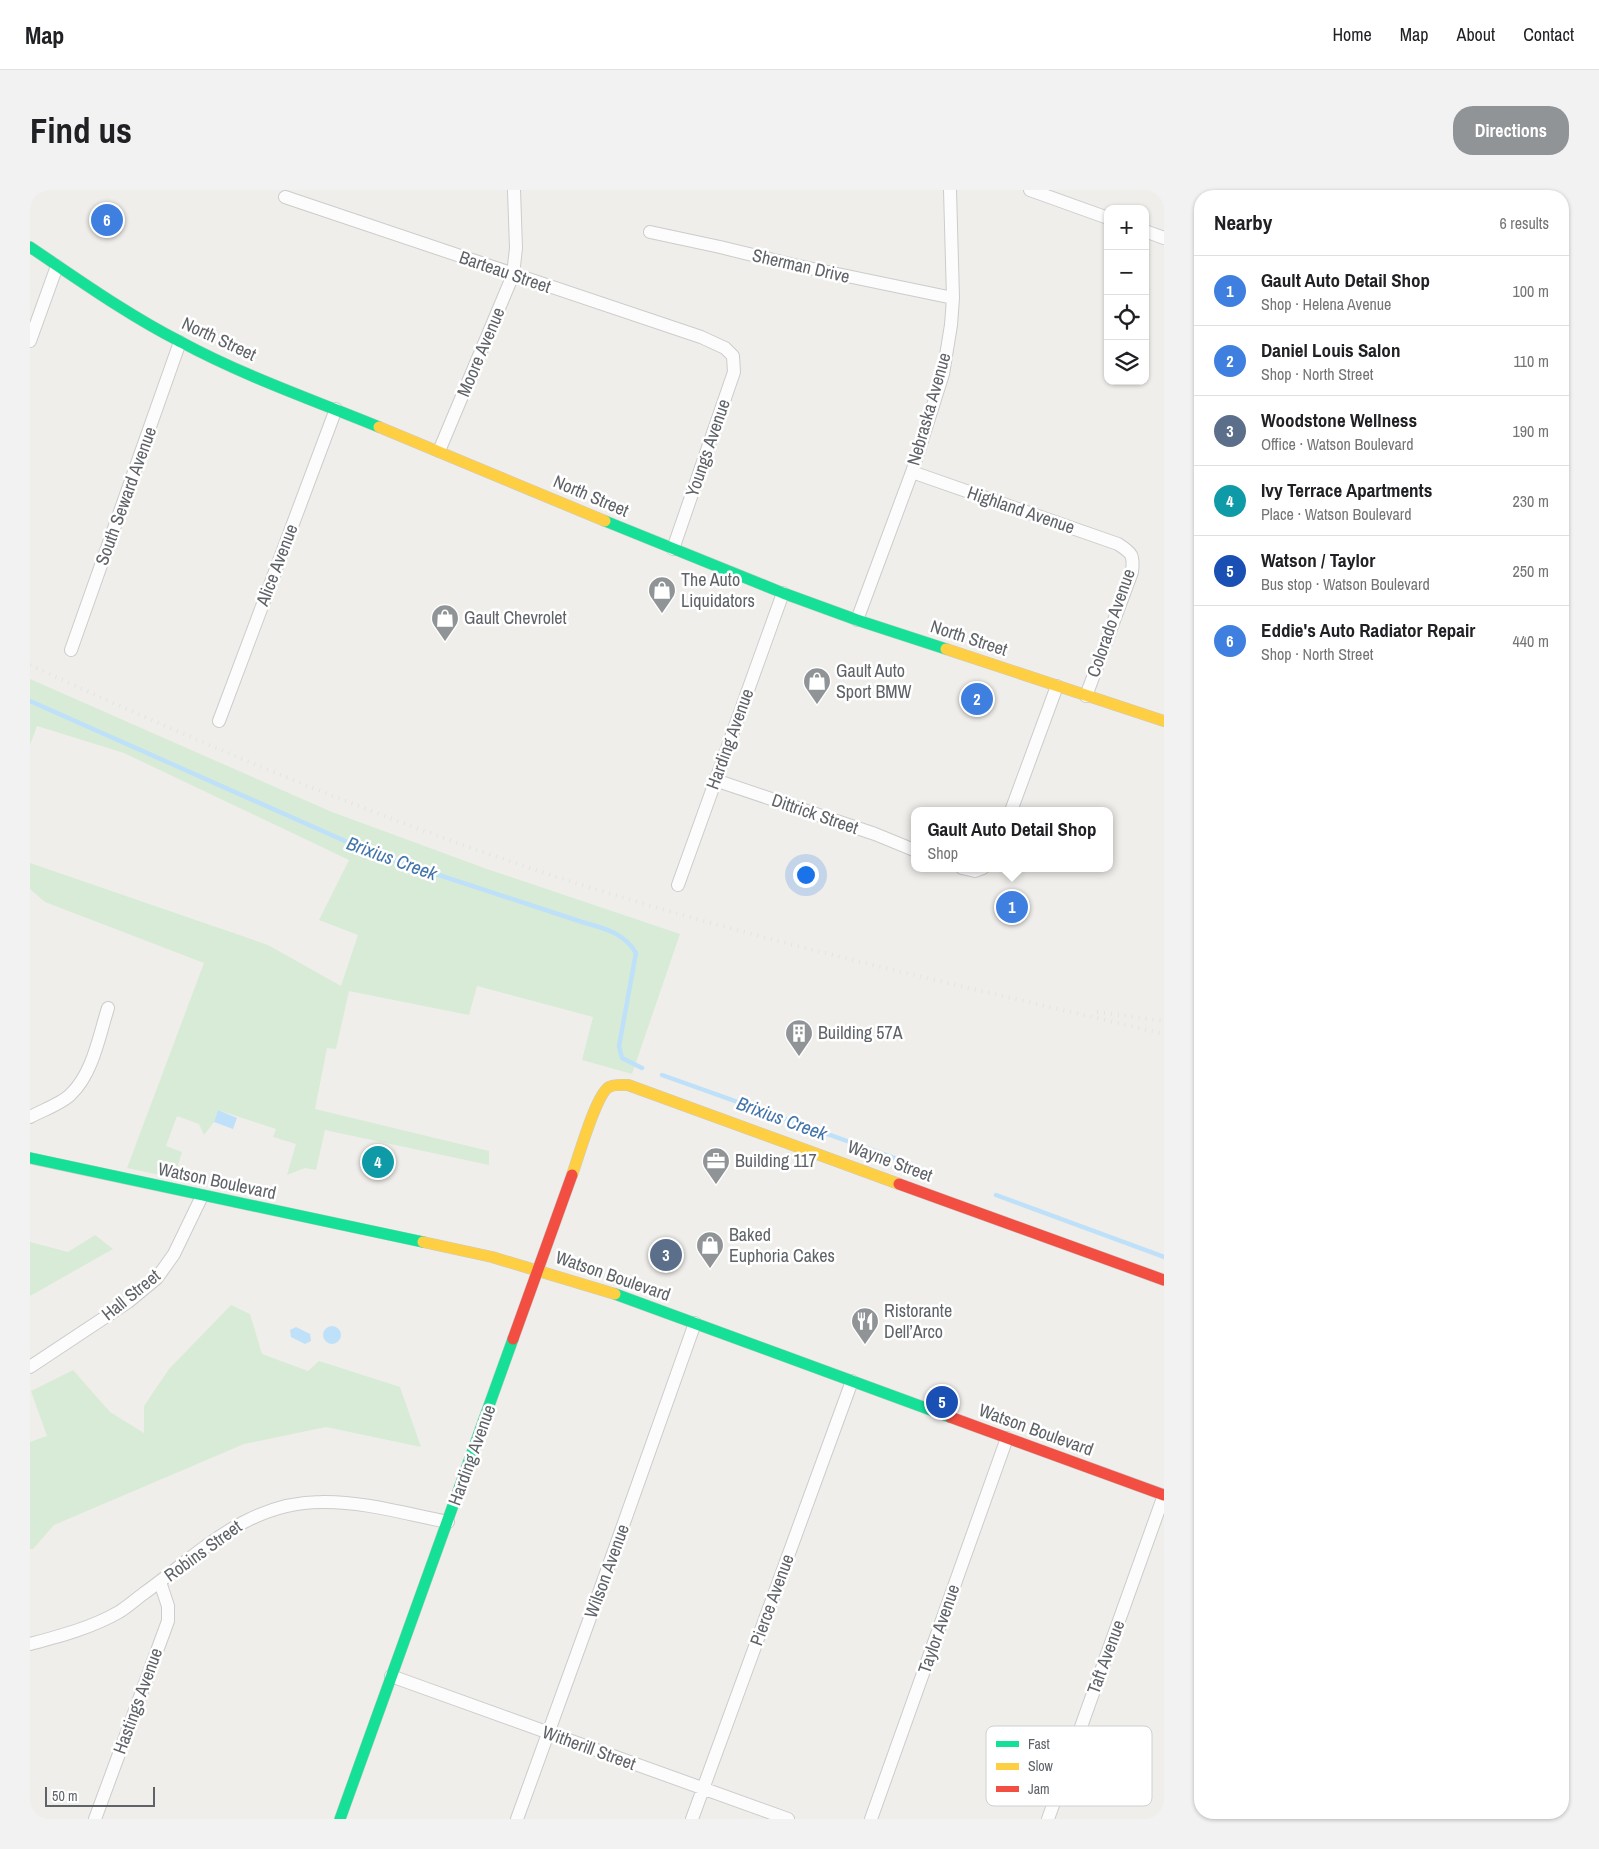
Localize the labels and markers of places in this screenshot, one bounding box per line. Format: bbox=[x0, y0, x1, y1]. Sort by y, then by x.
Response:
pin: 6 bbox=[91, 201, 123, 239]
place label: The Auto Liquidators bbox=[681, 567, 755, 613]
shop icon: The Auto Liquidators bbox=[647, 575, 677, 614]
shop icon: Gault Chevrolet bbox=[430, 603, 460, 642]
place label: Gault Chevrolet bbox=[464, 605, 567, 630]
place label: Gault Auto Sport BMW bbox=[836, 658, 912, 704]
shop icon: Gault Auto Sport BMW bbox=[802, 666, 832, 705]
pin: 2 bbox=[961, 680, 993, 718]
pin: 1 bbox=[996, 888, 1028, 926]
building icon: Building 57A bbox=[784, 1018, 814, 1057]
place label: Building 57A bbox=[818, 1020, 903, 1045]
pin: 4 bbox=[362, 1143, 394, 1181]
office icon: Building 117 bbox=[701, 1146, 731, 1185]
place label: Building 117 bbox=[735, 1148, 817, 1173]
place label: Baked Euphoria Cakes bbox=[729, 1222, 835, 1268]
shop icon: Baked Euphoria Cakes bbox=[695, 1230, 725, 1269]
pin: 3 bbox=[650, 1236, 682, 1274]
place label: Ristorante Dell’Arco bbox=[884, 1298, 952, 1344]
restaurant icon: Ristorante Dell’Arco bbox=[850, 1306, 880, 1345]
pin: 5 bbox=[926, 1383, 958, 1421]

